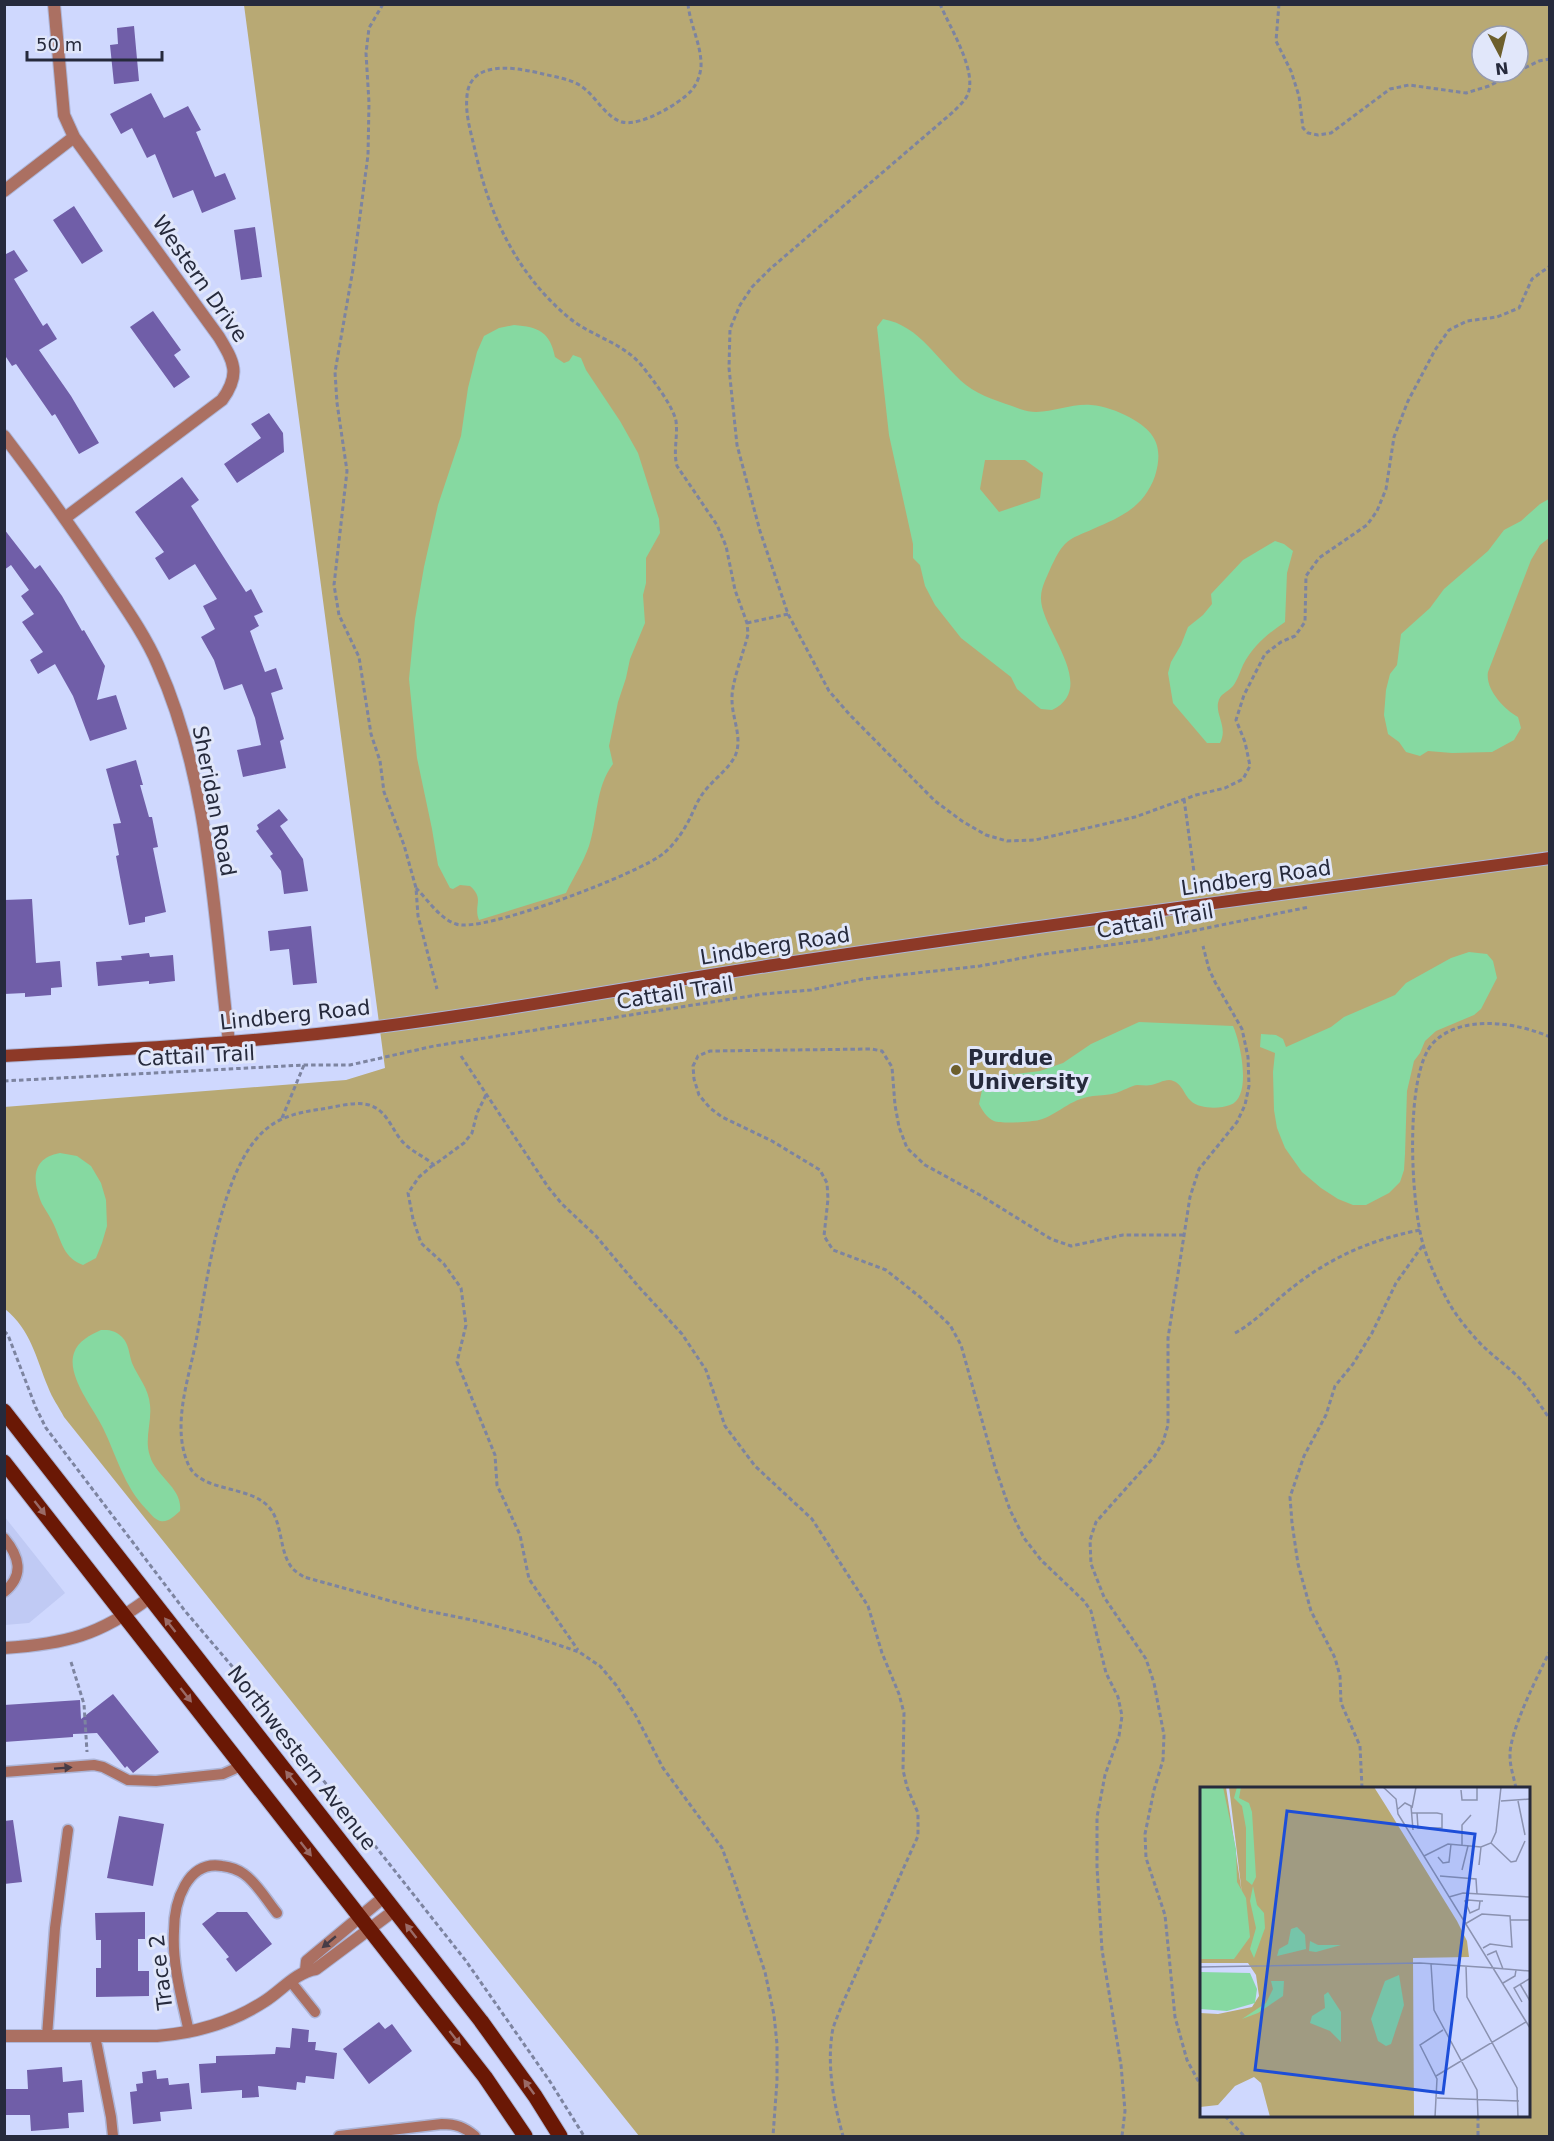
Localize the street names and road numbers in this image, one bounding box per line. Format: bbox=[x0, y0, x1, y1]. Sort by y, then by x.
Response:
street label: Western Drive bbox=[147, 211, 253, 347]
street label: Sheridan Road bbox=[188, 724, 240, 878]
street label: Lindberg Road bbox=[1179, 856, 1333, 900]
street label: Cattail Trail bbox=[1095, 899, 1215, 943]
street label: Lindberg Road bbox=[698, 922, 852, 970]
street label: Cattail Trail bbox=[615, 972, 735, 1014]
street label: Lindberg Road bbox=[218, 995, 372, 1035]
street label: Cattail Trail bbox=[136, 1041, 256, 1071]
street label: Northwestern Avenue bbox=[223, 1661, 381, 1855]
street label: Trace 2 bbox=[144, 1933, 178, 2012]

